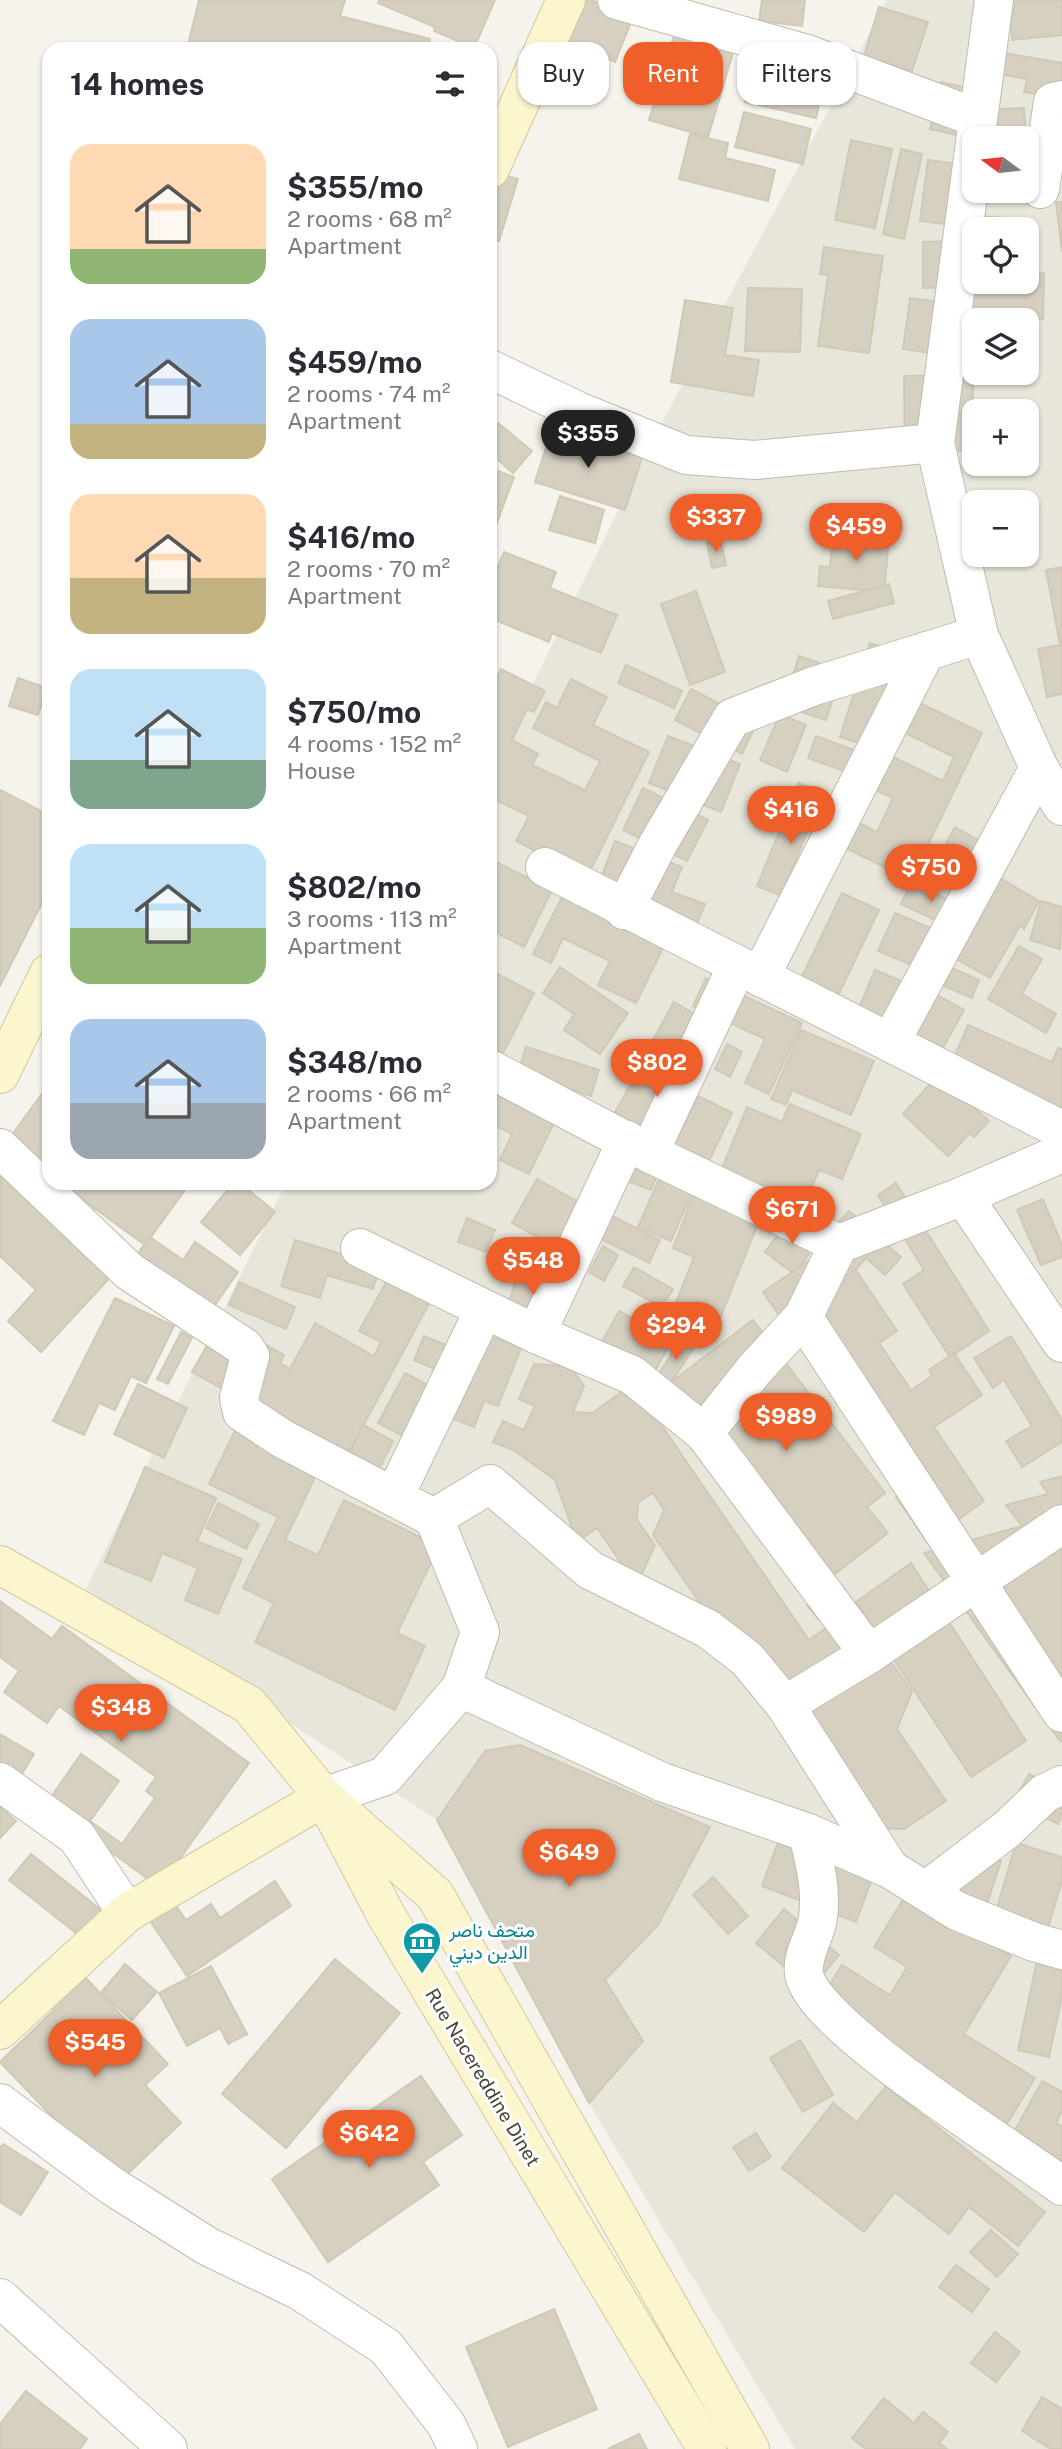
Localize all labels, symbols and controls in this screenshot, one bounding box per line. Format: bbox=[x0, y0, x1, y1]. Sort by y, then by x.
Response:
chip: Buy bbox=[518, 42, 609, 105]
chip: Rent bbox=[623, 42, 723, 105]
chip: Filters bbox=[737, 42, 856, 105]
icon: filters bbox=[431, 65, 469, 103]
text: 14 homes bbox=[70, 66, 204, 102]
north arrow bbox=[962, 126, 1040, 203]
map controls bbox=[962, 126, 1039, 567]
text: $355/mo bbox=[287, 169, 423, 205]
icon: home bbox=[126, 172, 210, 256]
text: 2 rooms · 68 m² bbox=[287, 205, 452, 232]
button: locate bbox=[962, 217, 1039, 294]
text: Apartment bbox=[287, 232, 402, 259]
button: layers bbox=[962, 308, 1039, 385]
text: $459/mo bbox=[287, 344, 422, 380]
icon: home bbox=[126, 347, 210, 431]
text: 2 rooms · 74 m² bbox=[287, 380, 450, 407]
button: + bbox=[962, 399, 1039, 476]
text: Apartment bbox=[287, 407, 402, 434]
pin: $355 bbox=[547, 410, 629, 470]
text: $355 bbox=[557, 419, 619, 446]
button: − bbox=[962, 490, 1039, 567]
pin: $337 bbox=[675, 494, 757, 554]
text: $337 bbox=[686, 503, 746, 530]
pin: $459 bbox=[815, 504, 897, 563]
text: $459 bbox=[825, 512, 887, 539]
text: $416/mo bbox=[287, 519, 415, 555]
icon: home bbox=[126, 522, 210, 606]
text: 2 rooms · 70 m² bbox=[287, 555, 450, 582]
text: Apartment bbox=[287, 582, 402, 609]
text: $750/mo bbox=[287, 694, 421, 730]
icon: home bbox=[126, 697, 210, 781]
text: 4 rooms · 152 m² bbox=[287, 730, 461, 757]
text: House bbox=[287, 757, 355, 784]
pin: $416 bbox=[750, 786, 832, 846]
text: $416 bbox=[763, 795, 819, 822]
pin: $750 bbox=[890, 844, 972, 904]
text: $750 bbox=[901, 853, 961, 880]
text: $802/mo bbox=[287, 869, 421, 905]
icon: home bbox=[126, 872, 210, 956]
text: 3 rooms · 113 m² bbox=[287, 905, 457, 932]
text: Apartment bbox=[287, 932, 402, 959]
pin: $802 bbox=[616, 1040, 698, 1099]
text: $348/mo bbox=[287, 1044, 423, 1080]
icon: home bbox=[126, 1047, 210, 1131]
text: $802 bbox=[627, 1048, 687, 1075]
text: 2 rooms · 66 m² bbox=[287, 1080, 451, 1107]
text: Apartment bbox=[287, 1107, 402, 1134]
pin: $671 bbox=[751, 1186, 833, 1246]
text: $671 bbox=[765, 1195, 819, 1222]
pin: $548 bbox=[492, 1238, 574, 1297]
text: $548 bbox=[502, 1246, 564, 1273]
pin: $294 bbox=[635, 1302, 717, 1362]
text: $294 bbox=[646, 1311, 706, 1338]
pin: $989 bbox=[745, 1394, 827, 1453]
text: $989 bbox=[755, 1402, 817, 1429]
pin: $348 bbox=[80, 1684, 162, 1744]
text: $348 bbox=[90, 1693, 152, 1720]
pin: $649 bbox=[528, 1829, 610, 1889]
text: $649 bbox=[538, 1838, 600, 1865]
place label: متحف ناصر الدين ديني bbox=[448, 1919, 535, 1968]
museum icon: متحف ناصر الدين ديني bbox=[401, 1920, 443, 1975]
street label: Rue Nacereddine Dinet bbox=[421, 1984, 545, 2170]
pin: $545 bbox=[54, 2020, 136, 2079]
text: $545 bbox=[64, 2028, 126, 2055]
pin: $642 bbox=[328, 2110, 410, 2170]
text: $642 bbox=[339, 2119, 399, 2146]

